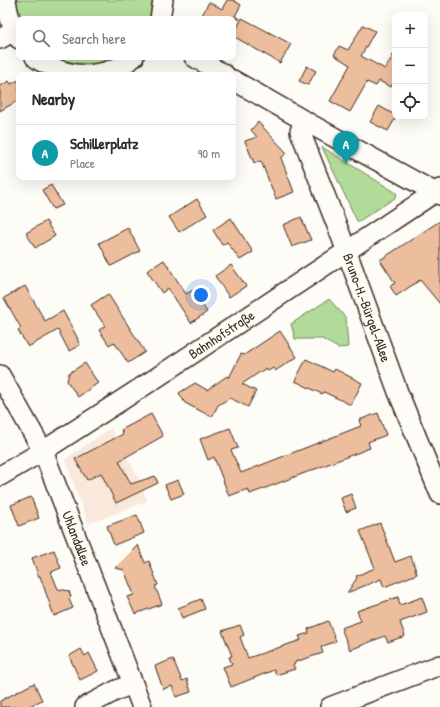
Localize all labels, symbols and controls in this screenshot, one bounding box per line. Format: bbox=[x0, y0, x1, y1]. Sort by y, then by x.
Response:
map controls bbox=[392, 12, 428, 120]
button: + bbox=[392, 12, 428, 48]
search box bbox=[16, 16, 236, 60]
icon: search bbox=[30, 27, 52, 49]
text: Search here bbox=[62, 28, 126, 49]
button: − bbox=[392, 48, 428, 84]
button: locate bbox=[392, 84, 428, 120]
text: Nearby bbox=[32, 87, 75, 110]
pin: A bbox=[333, 131, 359, 164]
text: Schillerplatz bbox=[70, 133, 138, 154]
text: A bbox=[42, 144, 48, 162]
text: 90 m bbox=[198, 144, 220, 162]
text: Place bbox=[70, 154, 95, 172]
street label: Bruno-H.-Bürgel-Allee bbox=[339, 250, 396, 365]
your location bbox=[191, 285, 211, 305]
street label: Bahnhofstraße bbox=[185, 305, 258, 363]
street label: Uhlandallee bbox=[58, 508, 97, 569]

